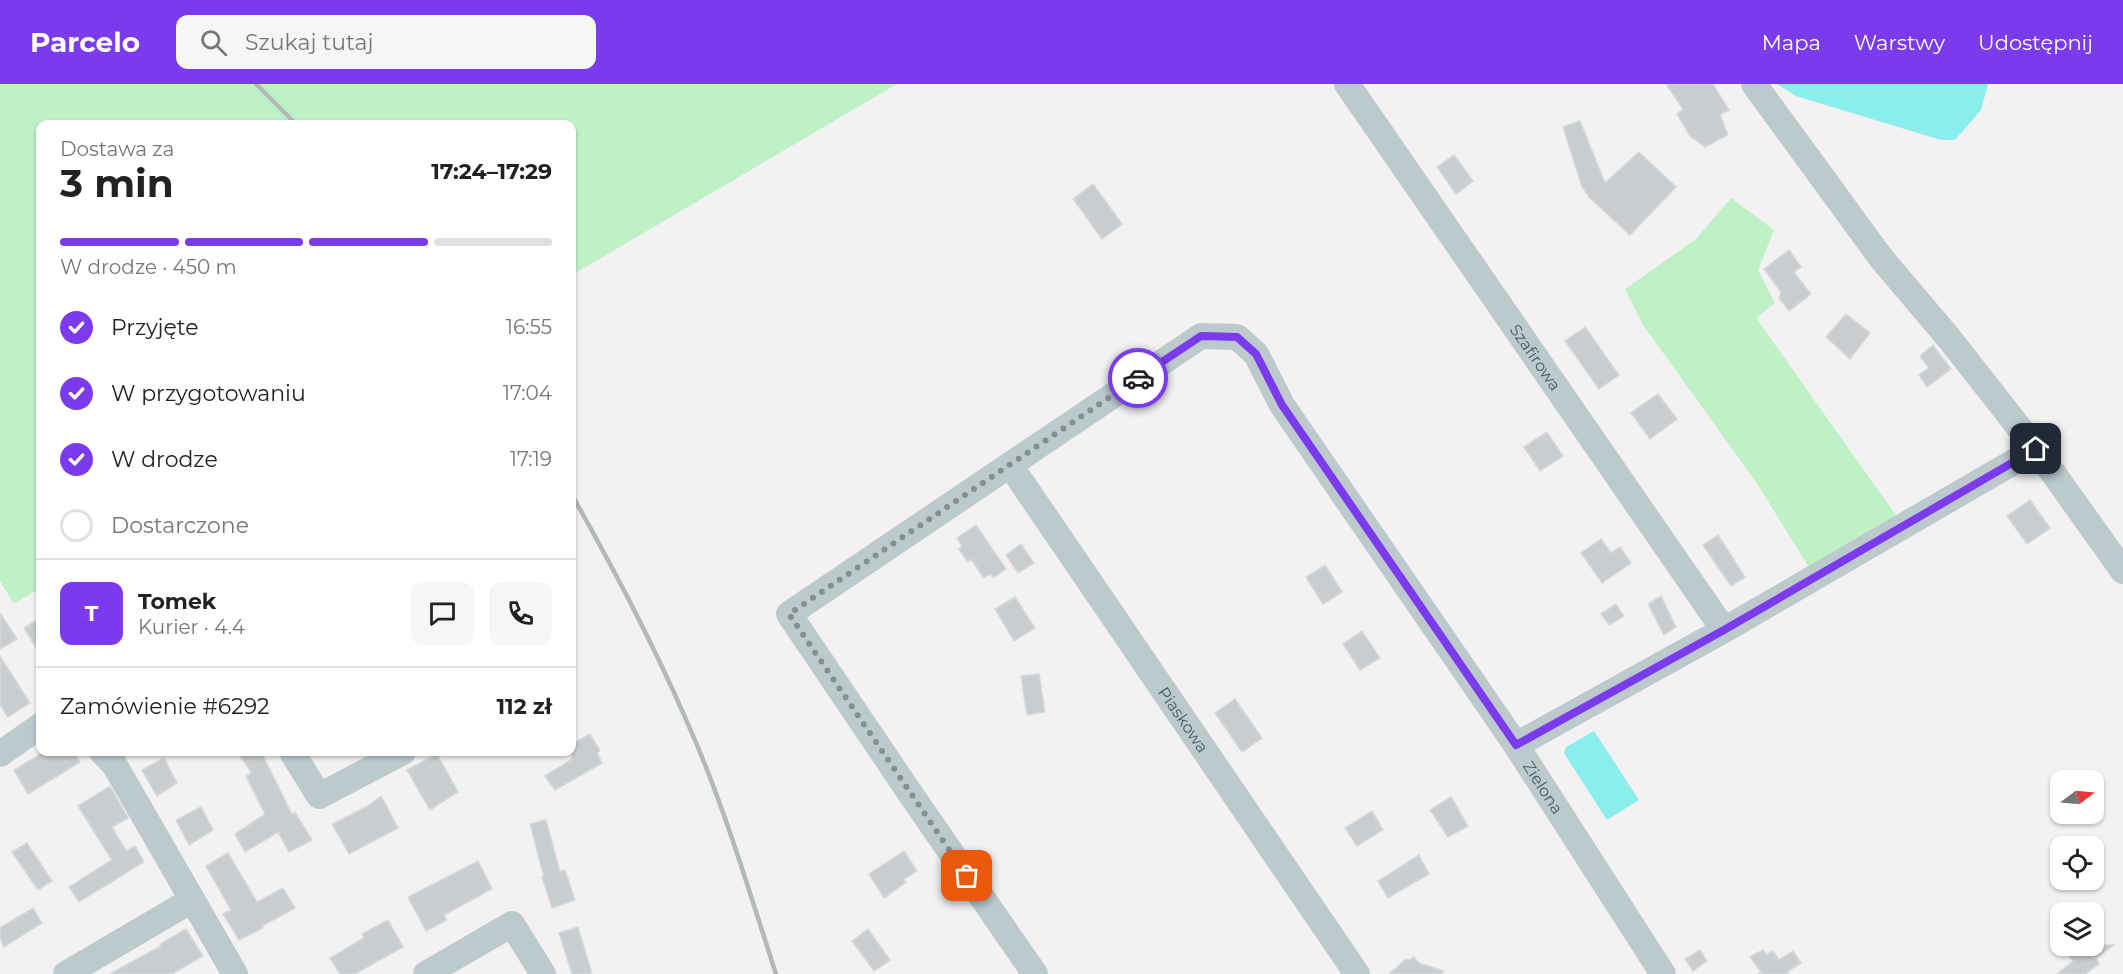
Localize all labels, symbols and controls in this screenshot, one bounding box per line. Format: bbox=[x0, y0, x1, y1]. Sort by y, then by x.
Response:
search box bbox=[176, 15, 596, 69]
text: Parcelo bbox=[30, 25, 140, 59]
icon: search bbox=[197, 26, 230, 59]
text: Szukaj tutaj bbox=[245, 29, 373, 56]
text: Mapa bbox=[1762, 30, 1821, 55]
text: Warstwy bbox=[1854, 30, 1945, 55]
text: Udostępnij bbox=[1978, 30, 2093, 55]
text: Dostawa za bbox=[60, 137, 174, 161]
text: 17:24–17:29 bbox=[431, 158, 552, 185]
text: 3 min bbox=[60, 159, 174, 207]
text: W drodze · 450 m bbox=[60, 255, 237, 279]
icon: check bbox=[60, 311, 93, 344]
text: Przyjęte bbox=[111, 314, 199, 341]
text: 16:55 bbox=[506, 315, 552, 339]
street label: Szafirowa bbox=[1506, 321, 1565, 394]
courier bbox=[1108, 348, 1168, 408]
icon: car bbox=[1122, 362, 1155, 395]
icon: check bbox=[60, 377, 93, 410]
text: W przygotowaniu bbox=[111, 380, 306, 407]
text: 17:04 bbox=[503, 381, 552, 405]
pin bbox=[2010, 423, 2061, 474]
icon: home bbox=[2019, 432, 2052, 465]
icon: check bbox=[60, 443, 93, 476]
text: W drodze bbox=[111, 446, 218, 473]
text: 17:19 bbox=[510, 447, 552, 471]
text: Dostarczone bbox=[111, 512, 249, 539]
button: chat bbox=[411, 582, 474, 645]
button: phone bbox=[489, 582, 552, 645]
text: Tomek bbox=[138, 588, 216, 615]
text: T bbox=[85, 600, 98, 627]
text: Kurier · 4.4 bbox=[138, 615, 245, 639]
street label: Piaskowa bbox=[1154, 683, 1212, 756]
text: Zamówienie #6292 bbox=[60, 693, 270, 720]
text: 112 zł bbox=[496, 693, 552, 720]
street label: Zielona bbox=[1519, 758, 1567, 818]
north arrow bbox=[2050, 770, 2104, 824]
map controls bbox=[2050, 770, 2104, 956]
button: locate bbox=[2050, 836, 2104, 890]
pin bbox=[941, 850, 992, 901]
icon: bag bbox=[950, 859, 983, 892]
button: layers bbox=[2050, 902, 2104, 956]

